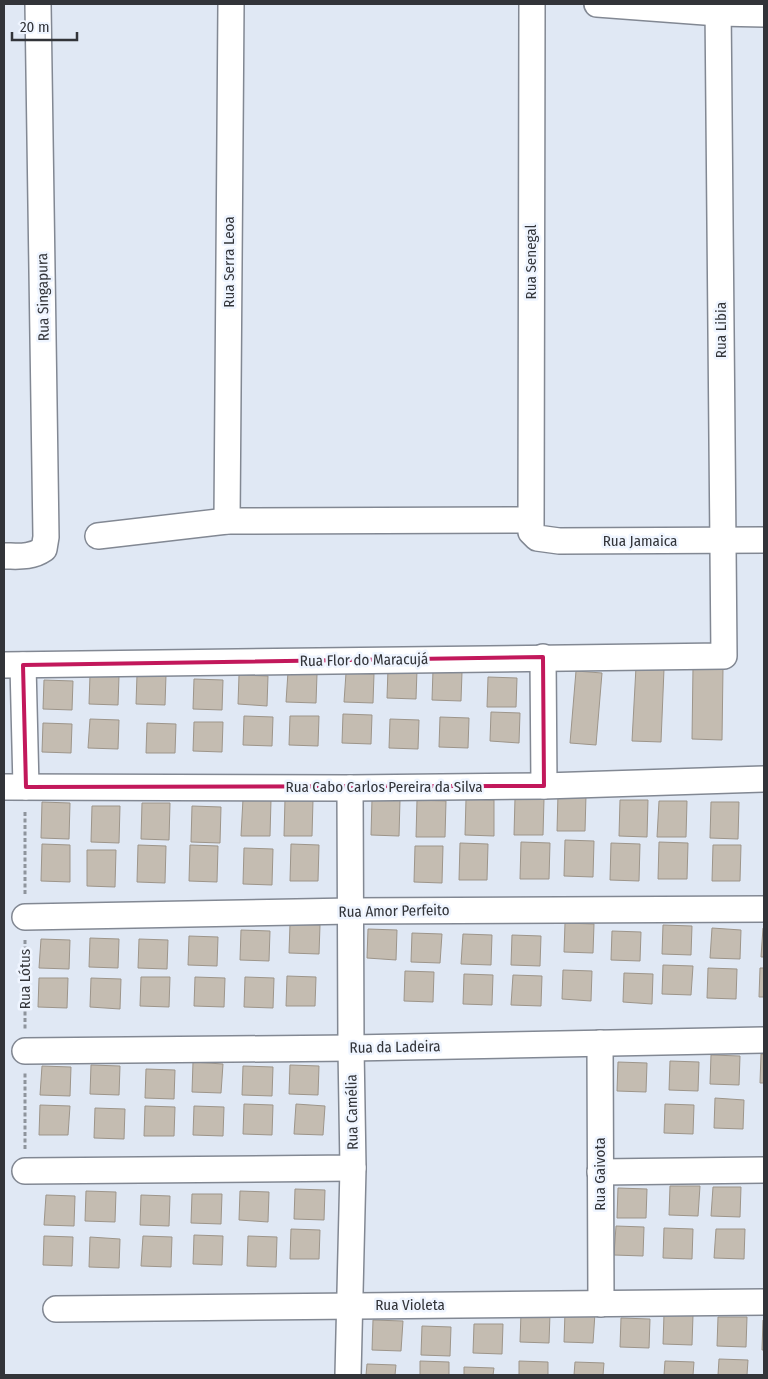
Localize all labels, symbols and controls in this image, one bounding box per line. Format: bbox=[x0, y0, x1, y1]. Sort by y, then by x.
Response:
scale bar bbox=[12, 10, 78, 42]
text: 20 m bbox=[20, 18, 50, 36]
street label: Rua Serra Leoa bbox=[220, 216, 238, 308]
street label: Rua Senegal bbox=[522, 224, 540, 300]
street label: Rua Singapura bbox=[33, 253, 53, 341]
street label: Rua Libia bbox=[712, 302, 730, 358]
street label: Rua Jamaica bbox=[603, 532, 677, 550]
street label: Rua Flor do Maracujá bbox=[299, 650, 429, 670]
street label: Rua Cabo Carlos Pereira da Silva bbox=[285, 778, 483, 796]
street label: Rua Amor Perfeito bbox=[338, 901, 450, 921]
street label: Rua Lótus bbox=[16, 949, 34, 1009]
street label: Rua da Ladeira bbox=[349, 1037, 441, 1057]
street label: Rua Camélia bbox=[342, 1074, 362, 1150]
street label: Rua Gaivota bbox=[591, 1137, 609, 1211]
street label: Rua Violeta bbox=[375, 1296, 445, 1314]

